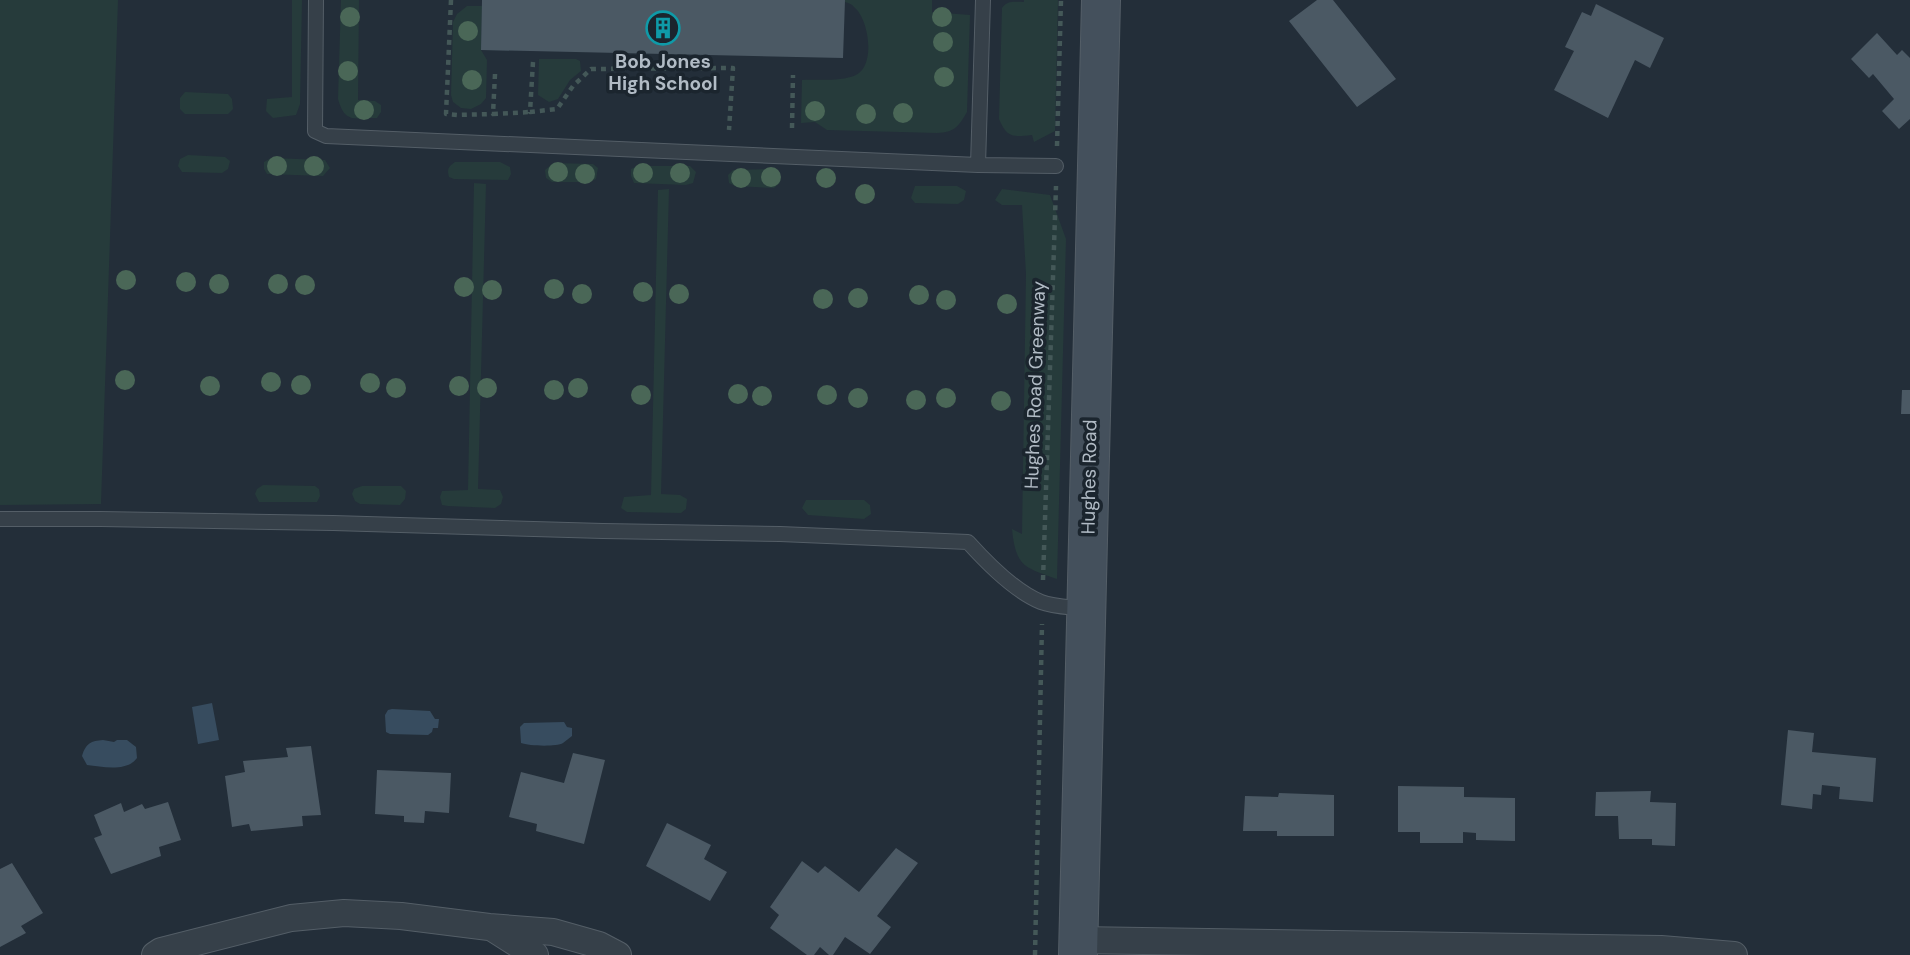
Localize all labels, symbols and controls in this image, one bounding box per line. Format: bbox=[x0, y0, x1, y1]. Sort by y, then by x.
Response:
building icon: Bob Jones High School bbox=[644, 9, 682, 47]
place label: Bob Jones High School bbox=[608, 49, 718, 96]
street label: Hughes Road Greenway bbox=[1019, 280, 1051, 490]
street label: Hughes Road bbox=[1075, 419, 1103, 535]

